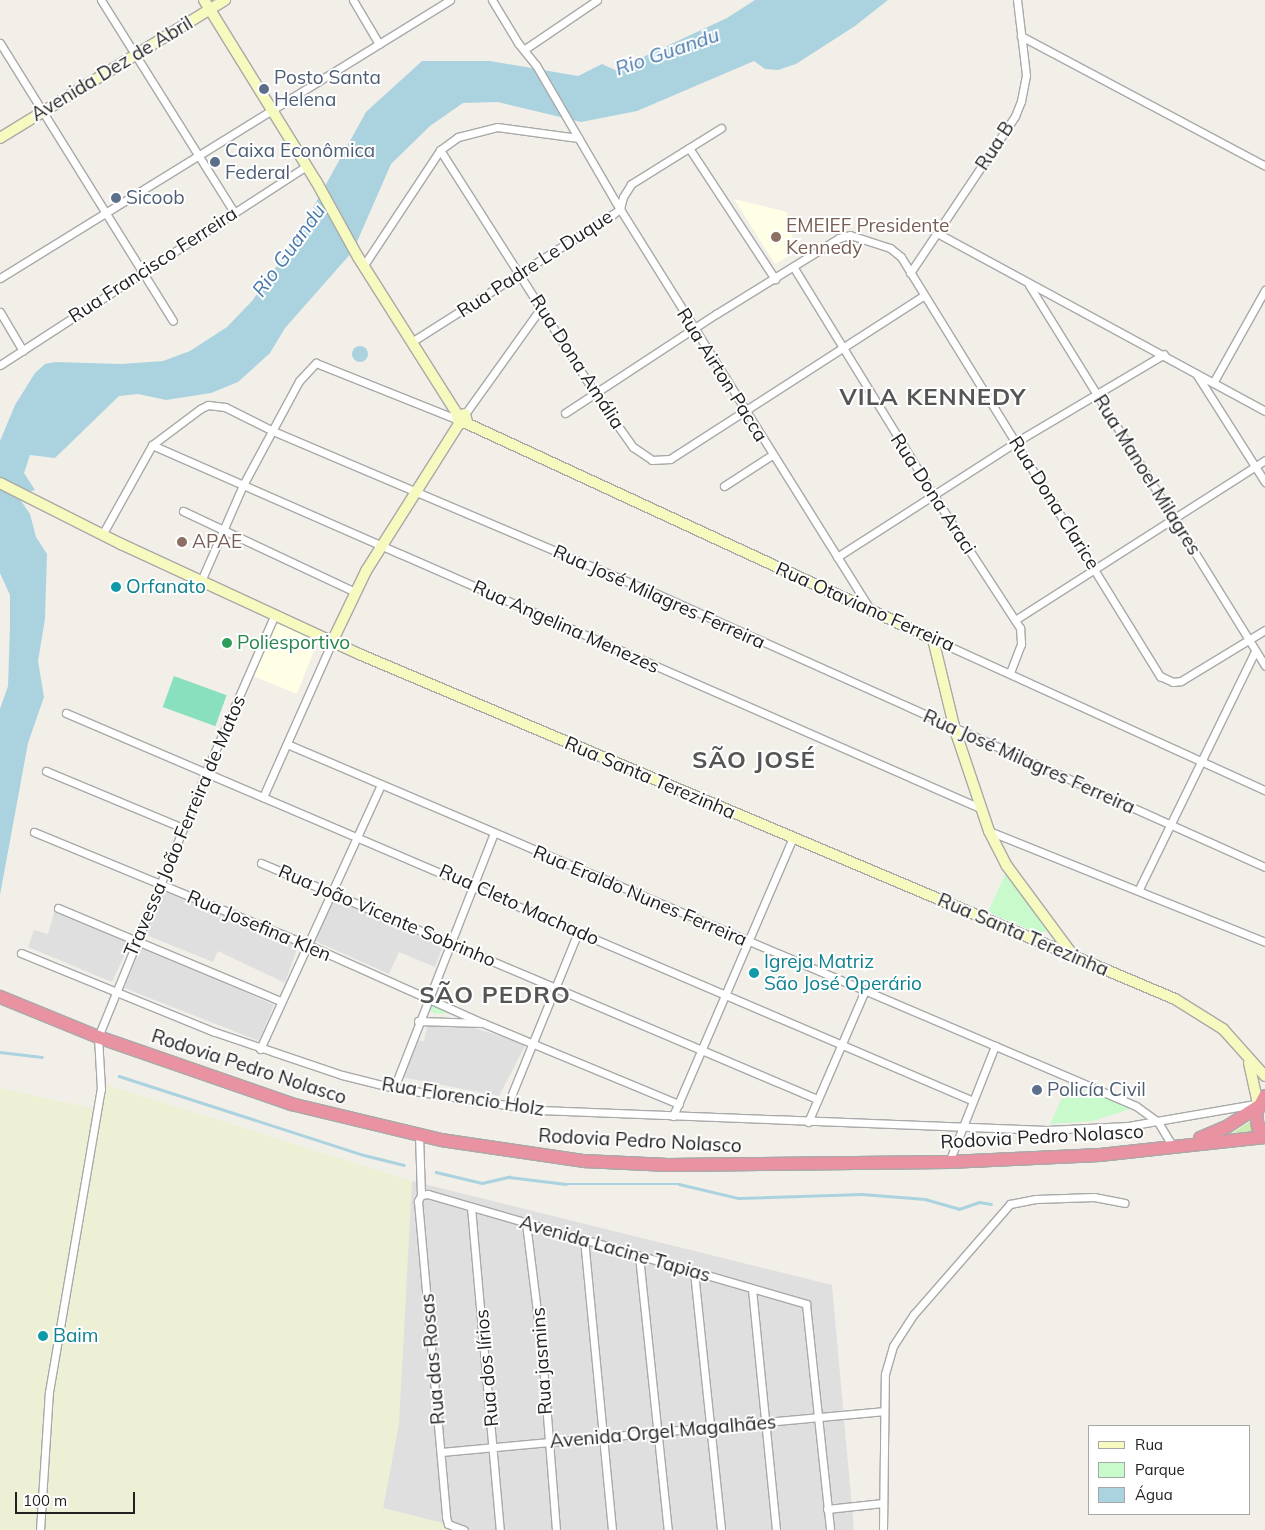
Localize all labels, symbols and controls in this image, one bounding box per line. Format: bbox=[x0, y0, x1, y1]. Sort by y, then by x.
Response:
street label: Avenida Dez de Abril bbox=[27, 12, 197, 126]
water label: Rio Guandu bbox=[612, 22, 722, 80]
place label: Posto Santa Helena bbox=[274, 67, 381, 111]
marker: Posto Santa Helena bbox=[258, 83, 270, 95]
street label: Rua B bbox=[971, 117, 1019, 175]
place label: Caixa Econômica Federal bbox=[225, 140, 375, 184]
marker: Caixa Econômica Federal bbox=[209, 156, 221, 168]
place label: Sicoob bbox=[126, 187, 185, 209]
marker: Sicoob bbox=[110, 192, 122, 204]
water label: Rio Guandu bbox=[246, 199, 330, 301]
street label: Rua Francisco Ferreira bbox=[65, 202, 241, 328]
street label: Rua Padre Le Duque bbox=[453, 205, 617, 323]
place label: EMEIEF Presidente Kennedy bbox=[786, 215, 949, 259]
marker: EMEIEF Presidente Kennedy bbox=[770, 231, 782, 243]
street label: Rua Dona Amália bbox=[525, 291, 629, 433]
street label: Rua Airton Pacca bbox=[672, 304, 772, 446]
district label: VILA KENNEDY bbox=[838, 383, 1028, 411]
street label: Rua Manoel Milagres bbox=[1088, 391, 1206, 559]
street label: Rua Dona Araci bbox=[886, 429, 980, 559]
street label: Rua Dona Clarice bbox=[1004, 432, 1104, 574]
place label: APAE bbox=[192, 531, 242, 553]
marker: APAE bbox=[176, 536, 188, 548]
street label: Rua José Milagres Ferreira bbox=[550, 540, 768, 654]
street label: Rua Otaviano Ferreira bbox=[772, 557, 958, 657]
place label: Orfanato bbox=[126, 576, 206, 598]
street label: Rua Angelina Menezes bbox=[469, 576, 663, 678]
marker: Orfanato bbox=[110, 581, 122, 593]
place label: Poliesportivo bbox=[237, 632, 350, 654]
marker: Poliesportivo bbox=[221, 637, 233, 649]
street label: Travessa João Ferreira de Matos bbox=[120, 692, 250, 960]
street label: Rua José Milagres Ferreira bbox=[920, 705, 1138, 819]
street label: Rua Santa Terezinha bbox=[561, 732, 739, 824]
district label: SÃO JOSÉ bbox=[691, 746, 817, 774]
street label: Rua Eraldo Nunes Ferreira bbox=[530, 841, 750, 951]
street label: Rua Cleto Machado bbox=[436, 859, 602, 951]
street label: Rua João Vicente Sobrinho bbox=[275, 860, 499, 972]
street label: Rua Josefina Klen bbox=[184, 885, 334, 967]
street label: Rua Santa Terezinha bbox=[934, 889, 1112, 981]
place label: Igreja Matriz São José Operário bbox=[764, 951, 922, 995]
marker: Igreja Matriz São José Operário bbox=[748, 967, 760, 979]
district label: SÃO PEDRO bbox=[418, 981, 572, 1009]
street label: Rodovia Pedro Nolasco bbox=[149, 1025, 349, 1109]
street label: Rua Florencio Holz bbox=[380, 1073, 546, 1121]
place label: Policía Civil bbox=[1047, 1079, 1146, 1101]
marker: Policía Civil bbox=[1031, 1084, 1043, 1096]
street label: Rodovia Pedro Nolasco bbox=[940, 1120, 1144, 1154]
street label: Rodovia Pedro Nolasco bbox=[538, 1124, 742, 1158]
street label: Avenida Lacine Tapias bbox=[517, 1211, 713, 1287]
street label: Rua das Rosas bbox=[416, 1292, 450, 1426]
street label: Rua jasmins bbox=[527, 1307, 557, 1415]
street label: Rua dos lírios bbox=[471, 1308, 503, 1428]
place label: Baim bbox=[53, 1325, 99, 1347]
marker: Baim bbox=[37, 1330, 49, 1342]
street label: Avenida Orgel Magalhães bbox=[549, 1411, 777, 1453]
legend bbox=[1088, 1425, 1250, 1515]
text: Rua bbox=[1135, 1435, 1163, 1454]
text: Parque bbox=[1135, 1460, 1185, 1479]
scale bar bbox=[18, 1482, 138, 1514]
text: Água bbox=[1135, 1485, 1173, 1504]
text: 100 m bbox=[23, 1491, 67, 1510]

